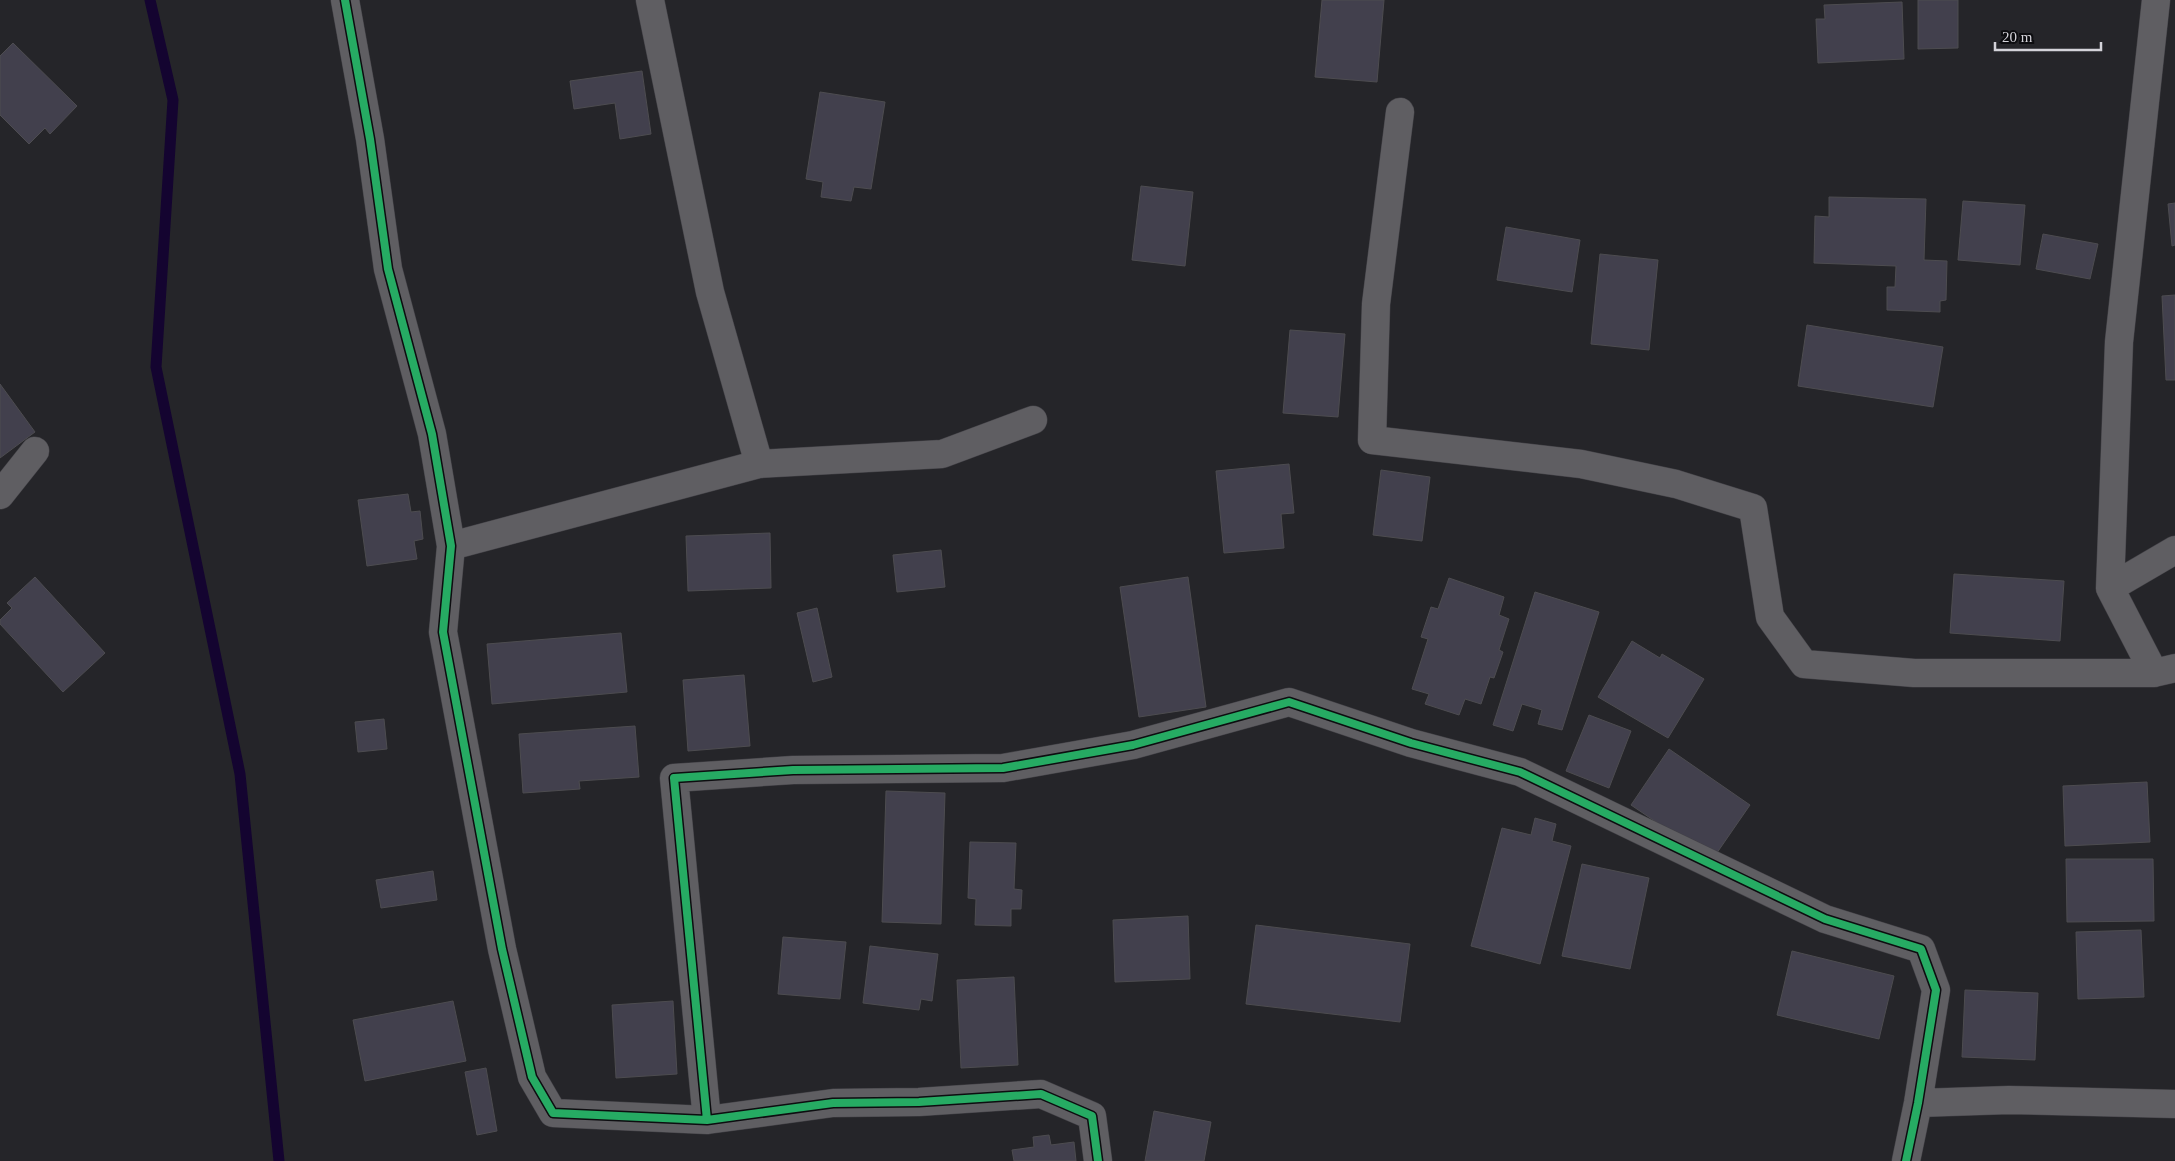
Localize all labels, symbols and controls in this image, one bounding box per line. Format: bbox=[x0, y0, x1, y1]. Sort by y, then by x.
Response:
scale bar bbox=[1995, 20, 2101, 52]
text: 20 m bbox=[2002, 29, 2033, 45]

